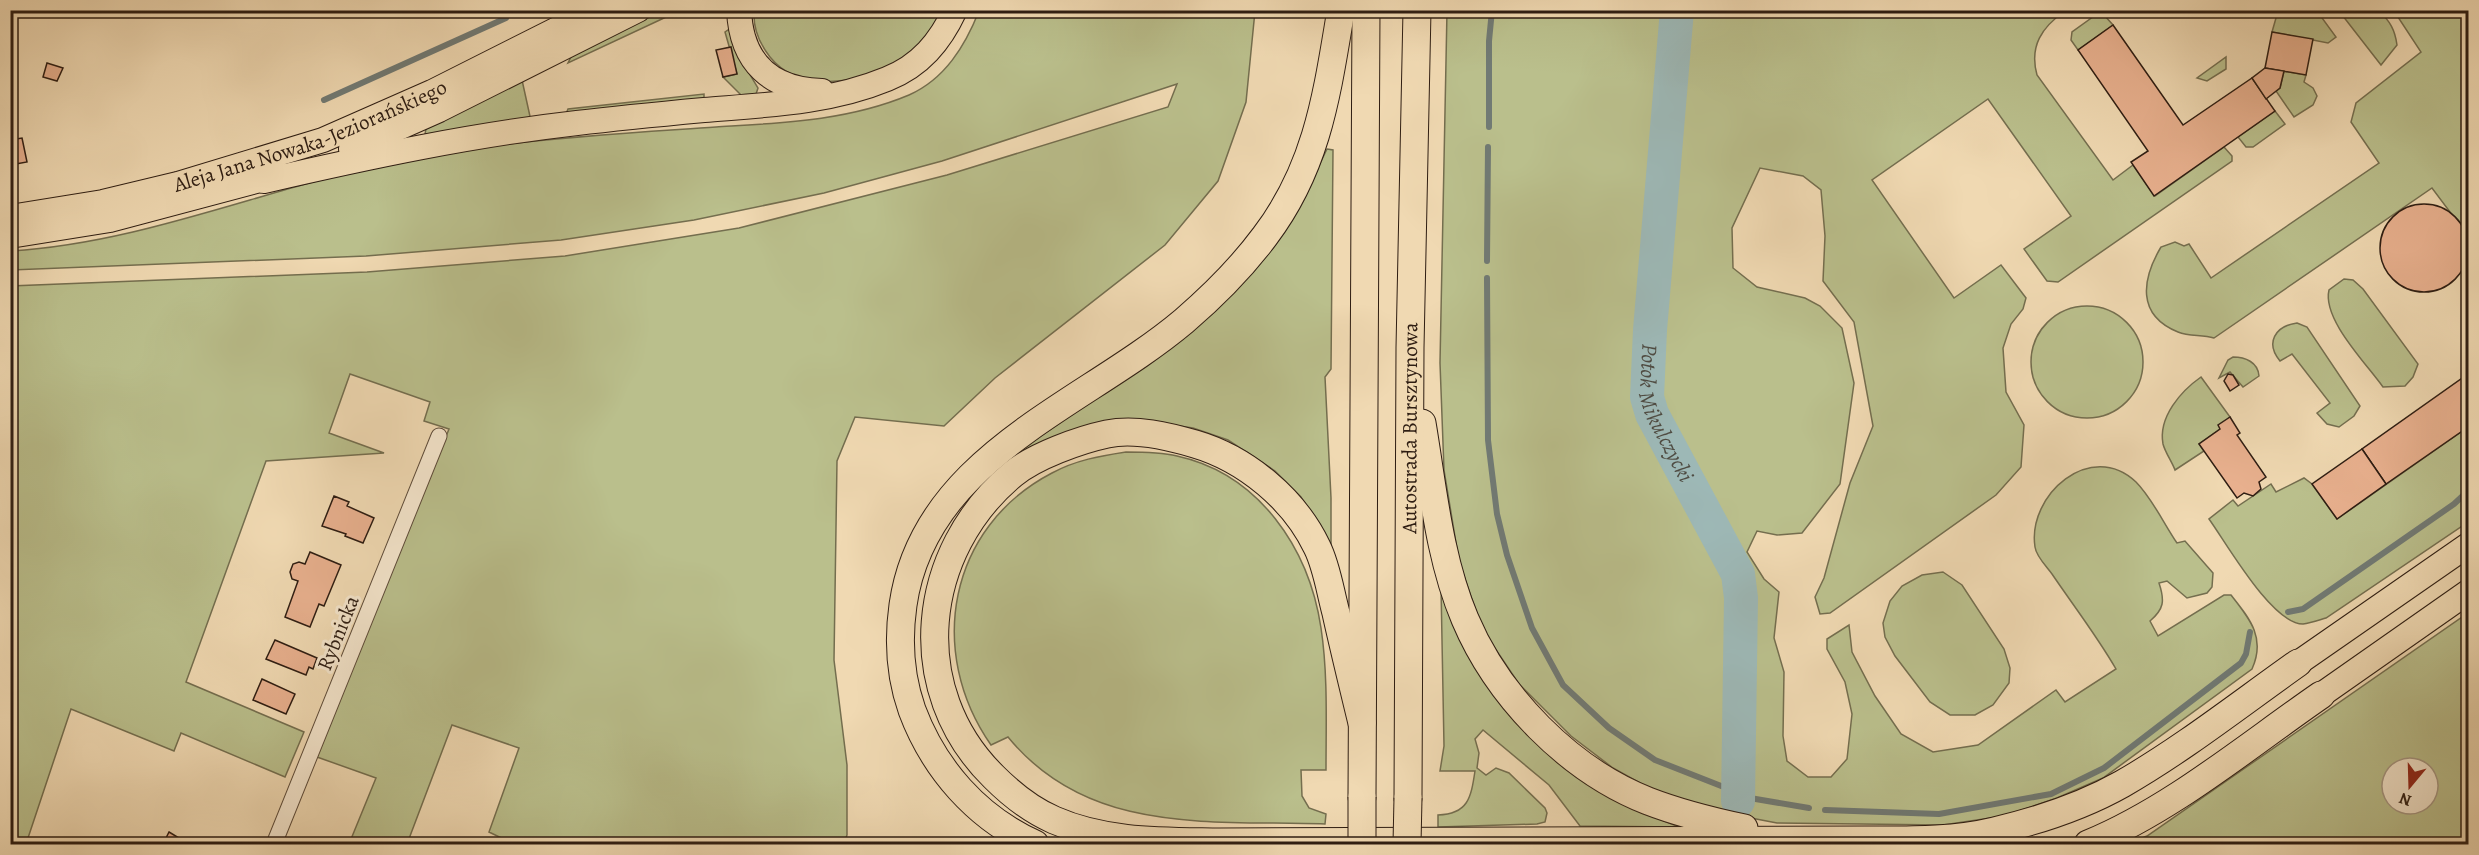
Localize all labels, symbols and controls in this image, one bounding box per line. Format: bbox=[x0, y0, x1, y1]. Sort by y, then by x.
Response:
street label: Aleja Jana Nowaka-Jeziorańskiego bbox=[169, 73, 451, 199]
street label: Autostrada Bursztynowa bbox=[1395, 322, 1425, 535]
water label: Potok Mikulczycki bbox=[1631, 343, 1701, 488]
street label: Rybnicka bbox=[310, 591, 366, 675]
north arrow bbox=[2380, 756, 2440, 816]
text: N bbox=[2396, 787, 2415, 812]

